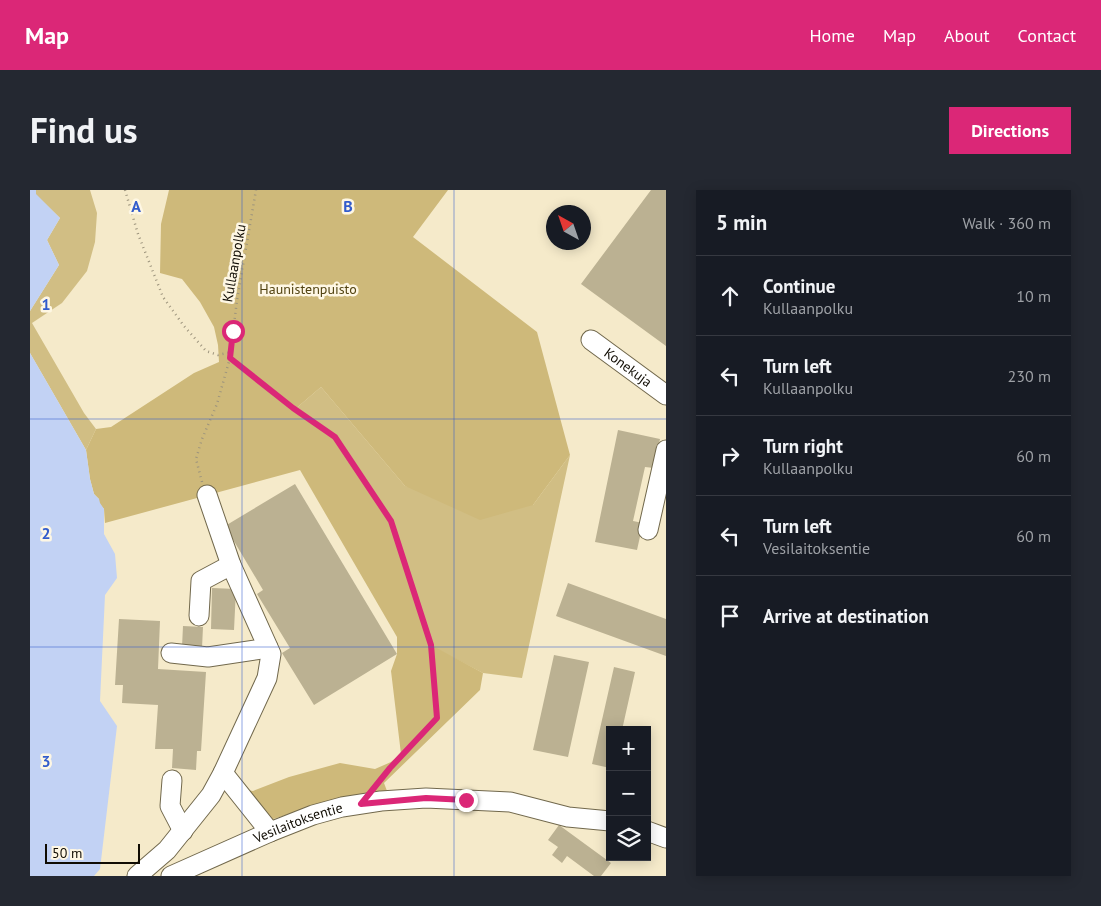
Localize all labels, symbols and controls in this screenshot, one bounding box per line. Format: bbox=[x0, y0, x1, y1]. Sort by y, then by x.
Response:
text: Map bbox=[25, 20, 69, 51]
text: Home bbox=[809, 24, 855, 47]
text: Map bbox=[883, 24, 916, 47]
text: About bbox=[944, 24, 990, 47]
text: Contact bbox=[1018, 24, 1076, 47]
text: Find us bbox=[30, 107, 138, 153]
button: Directions bbox=[949, 107, 1071, 154]
text: A bbox=[131, 196, 141, 216]
text: B bbox=[343, 196, 353, 216]
north arrow bbox=[546, 205, 591, 250]
text: 5 min bbox=[716, 209, 767, 236]
text: Walk · 360 m bbox=[962, 213, 1051, 233]
street label: Kullaanpolku bbox=[218, 223, 250, 303]
text: Continue bbox=[763, 274, 835, 298]
park label: Haunistenpuisto bbox=[259, 280, 357, 298]
icon: ahead bbox=[716, 282, 744, 310]
text: 10 m bbox=[1016, 286, 1051, 306]
text: 1 bbox=[41, 294, 51, 314]
text: Kullaanpolku bbox=[763, 298, 853, 318]
route start bbox=[222, 320, 245, 343]
street label: Konekuja bbox=[601, 344, 656, 391]
text: Turn left bbox=[763, 354, 832, 378]
icon: left bbox=[716, 362, 744, 390]
text: 230 m bbox=[1008, 366, 1051, 386]
text: Kullaanpolku bbox=[763, 378, 853, 398]
text: Turn right bbox=[763, 434, 843, 458]
icon: right bbox=[716, 442, 744, 470]
text: 60 m bbox=[1016, 446, 1051, 466]
text: Kullaanpolku bbox=[763, 458, 853, 478]
text: Turn left bbox=[763, 514, 832, 538]
icon: left bbox=[716, 522, 744, 550]
text: 2 bbox=[41, 523, 51, 543]
text: 60 m bbox=[1016, 526, 1051, 546]
text: Vesilaitoksentie bbox=[763, 538, 870, 558]
icon: arrive bbox=[716, 602, 744, 630]
text: Arrive at destination bbox=[763, 604, 929, 628]
map controls bbox=[606, 726, 651, 861]
button: + bbox=[606, 726, 651, 771]
text: 3 bbox=[41, 751, 51, 771]
button: − bbox=[606, 771, 651, 816]
route end bbox=[455, 789, 478, 812]
street label: Vesilaitoksentie bbox=[250, 798, 345, 848]
button: layers bbox=[606, 816, 651, 861]
scale bar bbox=[45, 841, 140, 864]
text: 50 m bbox=[52, 844, 82, 862]

